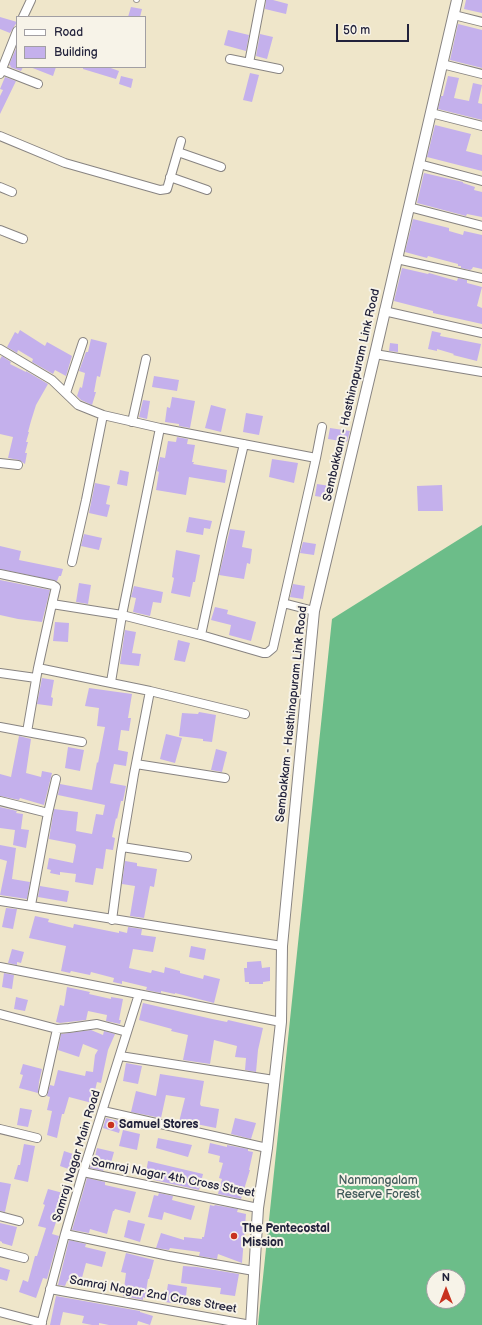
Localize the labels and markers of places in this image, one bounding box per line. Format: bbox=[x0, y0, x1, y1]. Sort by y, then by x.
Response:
place label: Samuel Stores bbox=[119, 1118, 198, 1132]
marker: Samuel Stores bbox=[106, 1120, 116, 1130]
place label: The Pentecostal Mission bbox=[242, 1222, 330, 1250]
marker: The Pentecostal Mission bbox=[229, 1231, 239, 1241]

